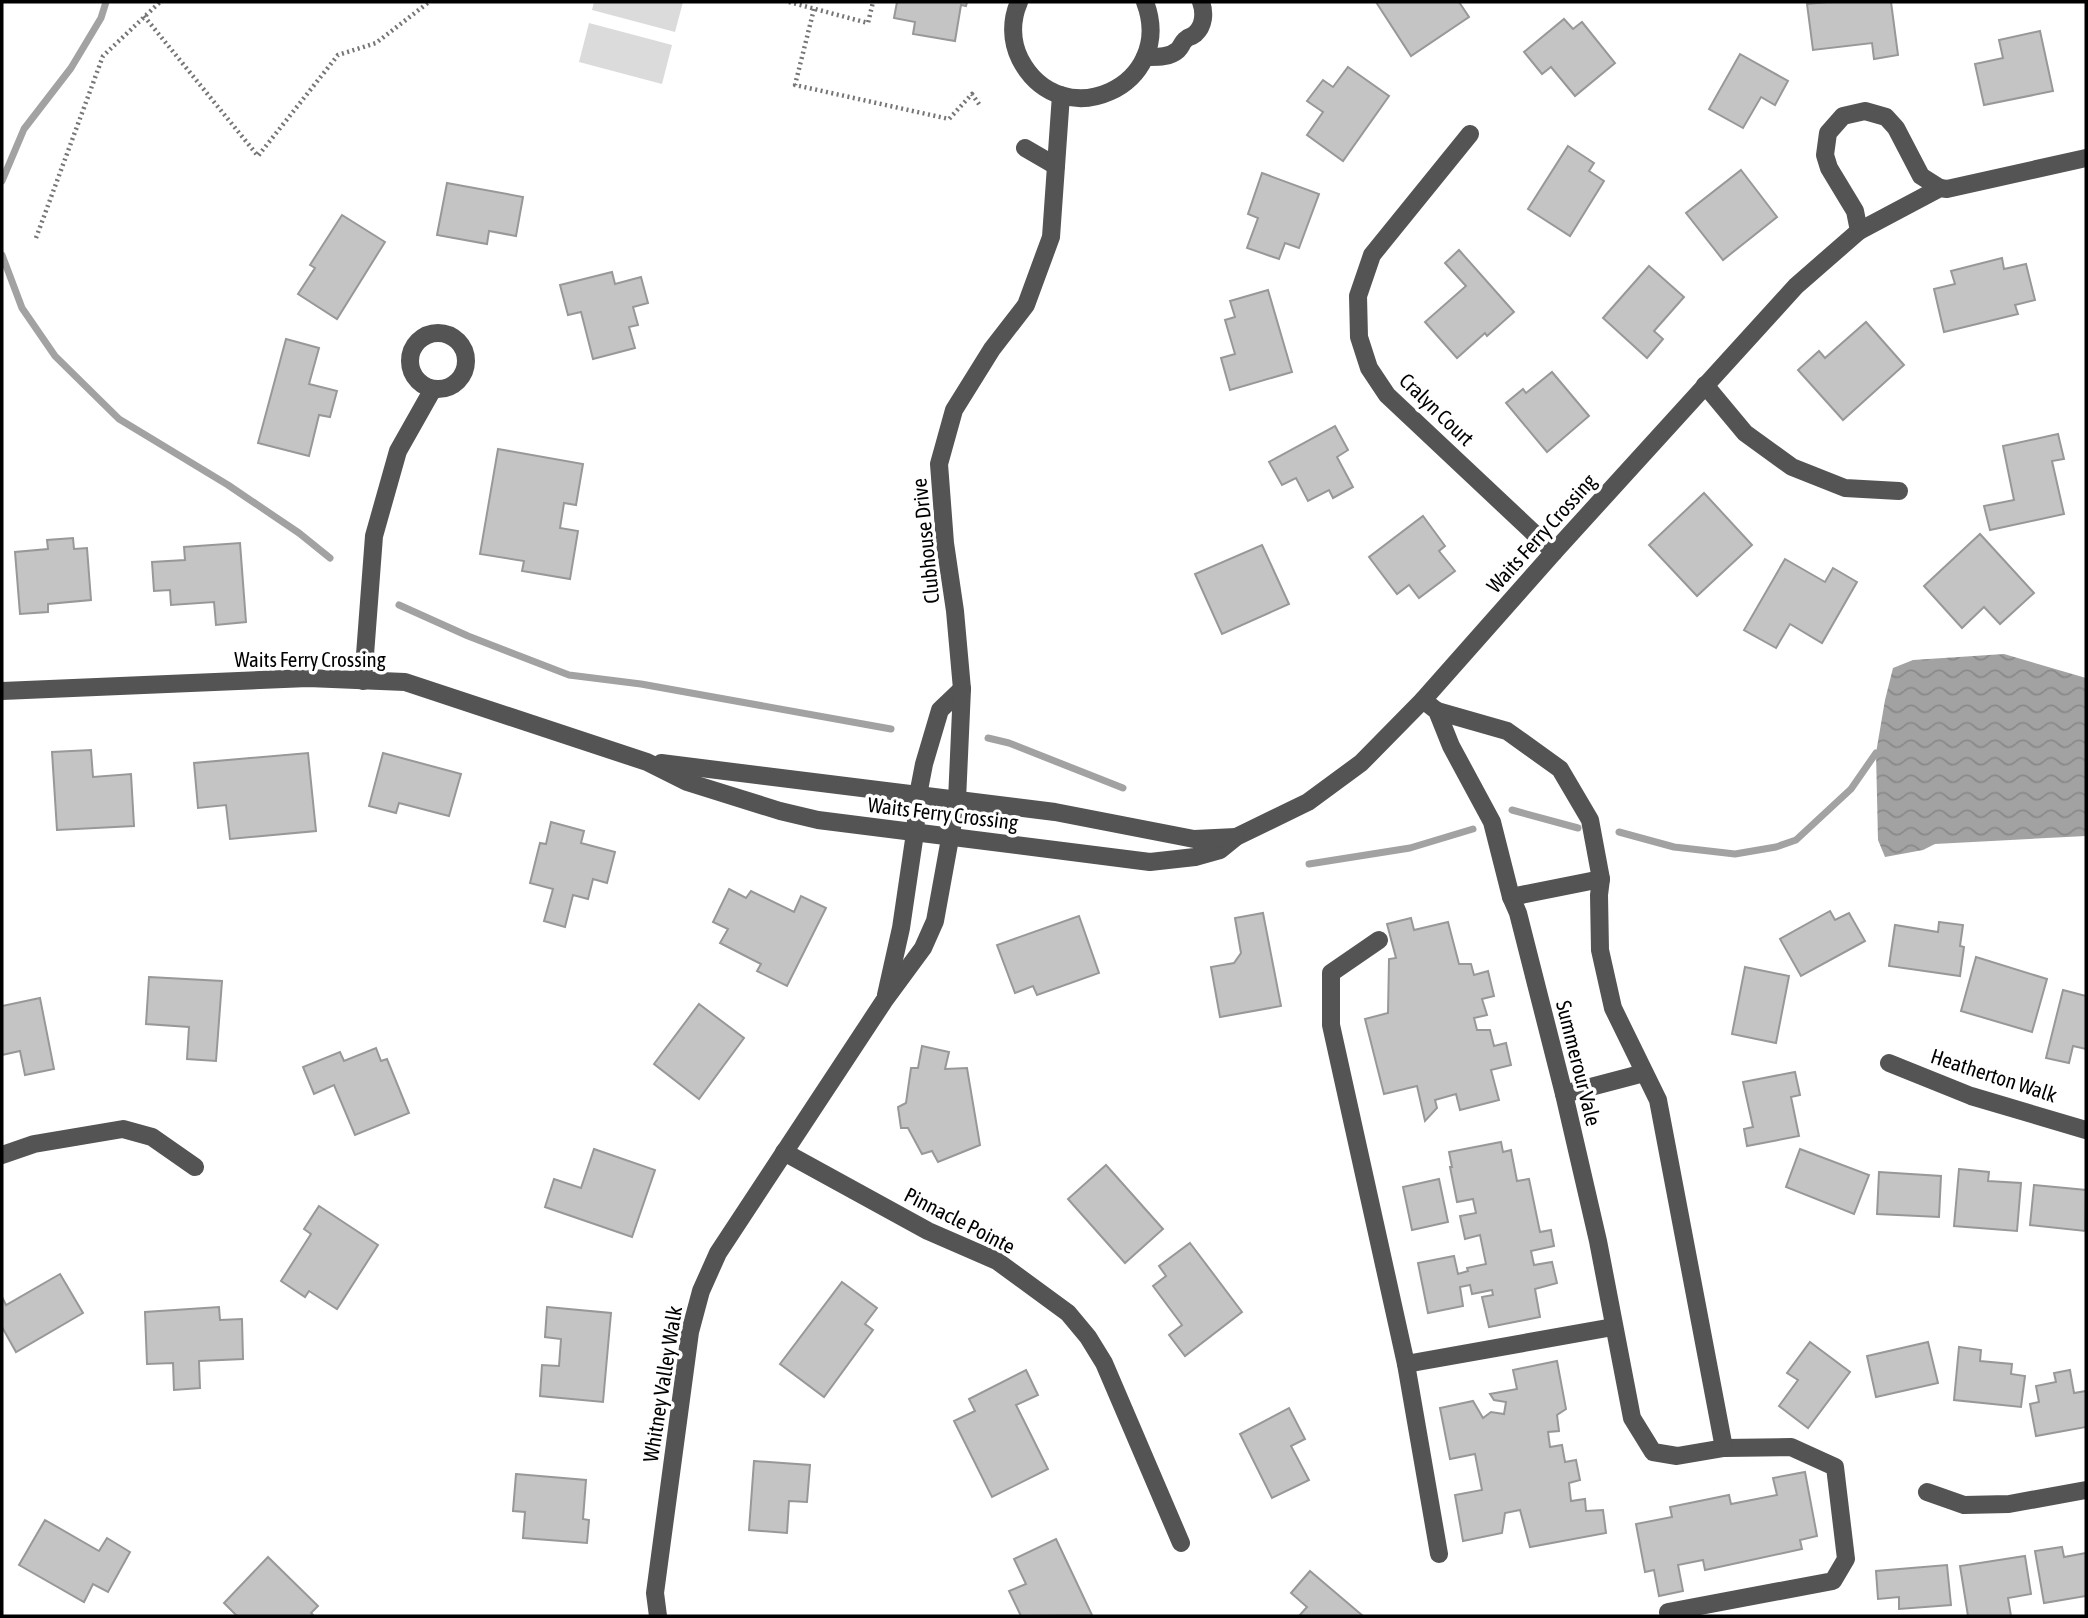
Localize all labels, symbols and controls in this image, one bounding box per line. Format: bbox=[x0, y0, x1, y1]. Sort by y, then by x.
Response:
street label: Cralyn Court bbox=[1395, 368, 1479, 450]
street label: Waits Ferry Crossing bbox=[1481, 469, 1601, 597]
street label: Clubhouse Drive bbox=[906, 477, 944, 605]
street label: Waits Ferry Crossing bbox=[234, 647, 386, 671]
street label: Waits Ferry Crossing bbox=[866, 792, 1020, 834]
street label: Summerour Vale bbox=[1552, 998, 1606, 1128]
street label: Heatherton Walk bbox=[1928, 1043, 2060, 1107]
street label: Pinnacle Pointe bbox=[901, 1182, 1019, 1258]
street label: Whitney Valley Walk bbox=[638, 1304, 686, 1464]

